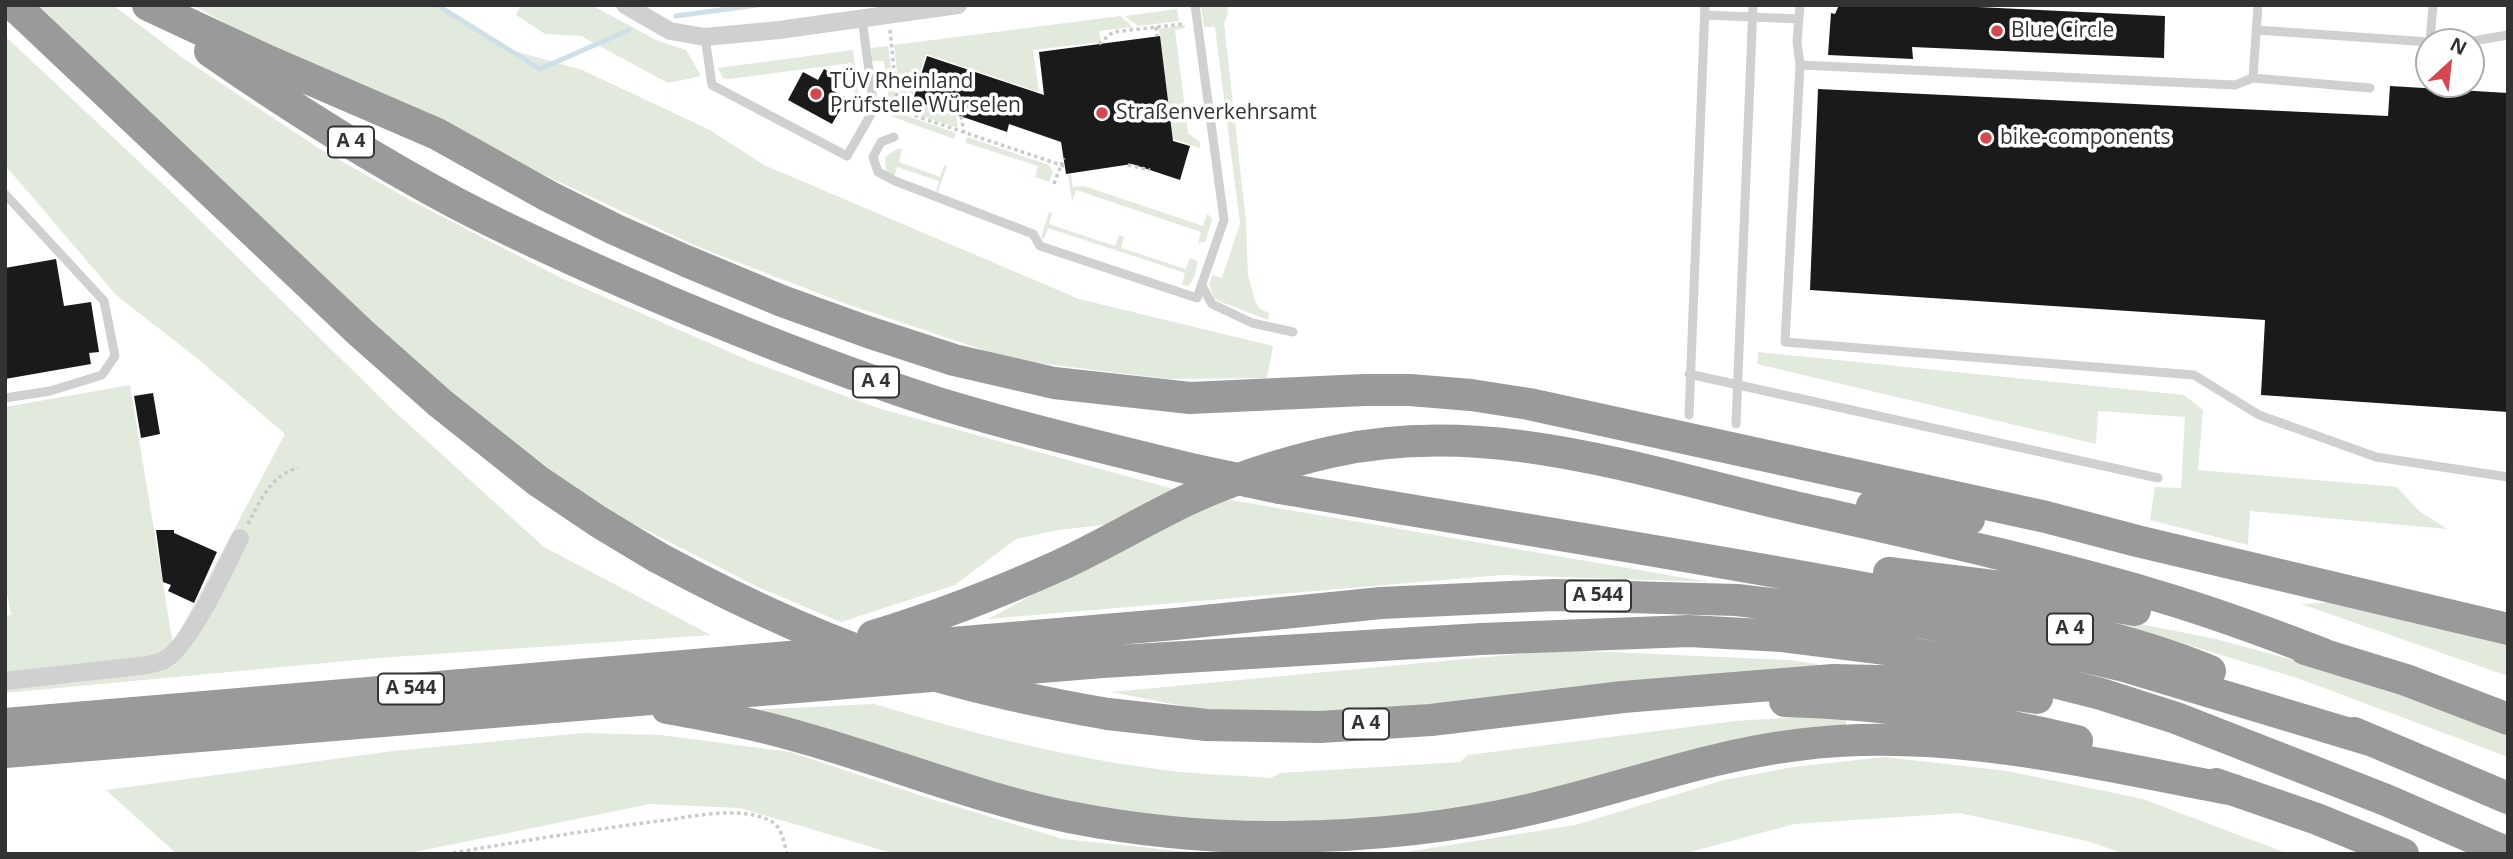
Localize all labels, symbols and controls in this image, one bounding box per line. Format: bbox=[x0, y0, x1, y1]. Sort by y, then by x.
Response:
place label: Blue Circle bbox=[2011, 18, 2114, 44]
marker: Blue Circle bbox=[1989, 23, 2005, 39]
north arrow bbox=[2415, 28, 2485, 98]
text: N bbox=[2446, 31, 2471, 61]
place label: TÜV Rheinland Prüfstelle Würselen bbox=[830, 69, 1021, 119]
marker: TÜV Rheinland Prüfstelle Würselen bbox=[808, 86, 824, 102]
place label: Straßenverkehrsamt bbox=[1116, 100, 1317, 126]
marker: Straßenverkehrsamt bbox=[1094, 105, 1110, 121]
place label: bike-components bbox=[2000, 125, 2170, 151]
road number: A 4 bbox=[328, 126, 374, 158]
marker: bike-components bbox=[1978, 130, 1994, 146]
road number: A 4 bbox=[853, 366, 899, 398]
road number: A 544 bbox=[1565, 580, 1631, 611]
road number: A 4 bbox=[2047, 614, 2093, 644]
road number: A 544 bbox=[378, 674, 444, 704]
road number: A 4 bbox=[1343, 708, 1389, 740]

